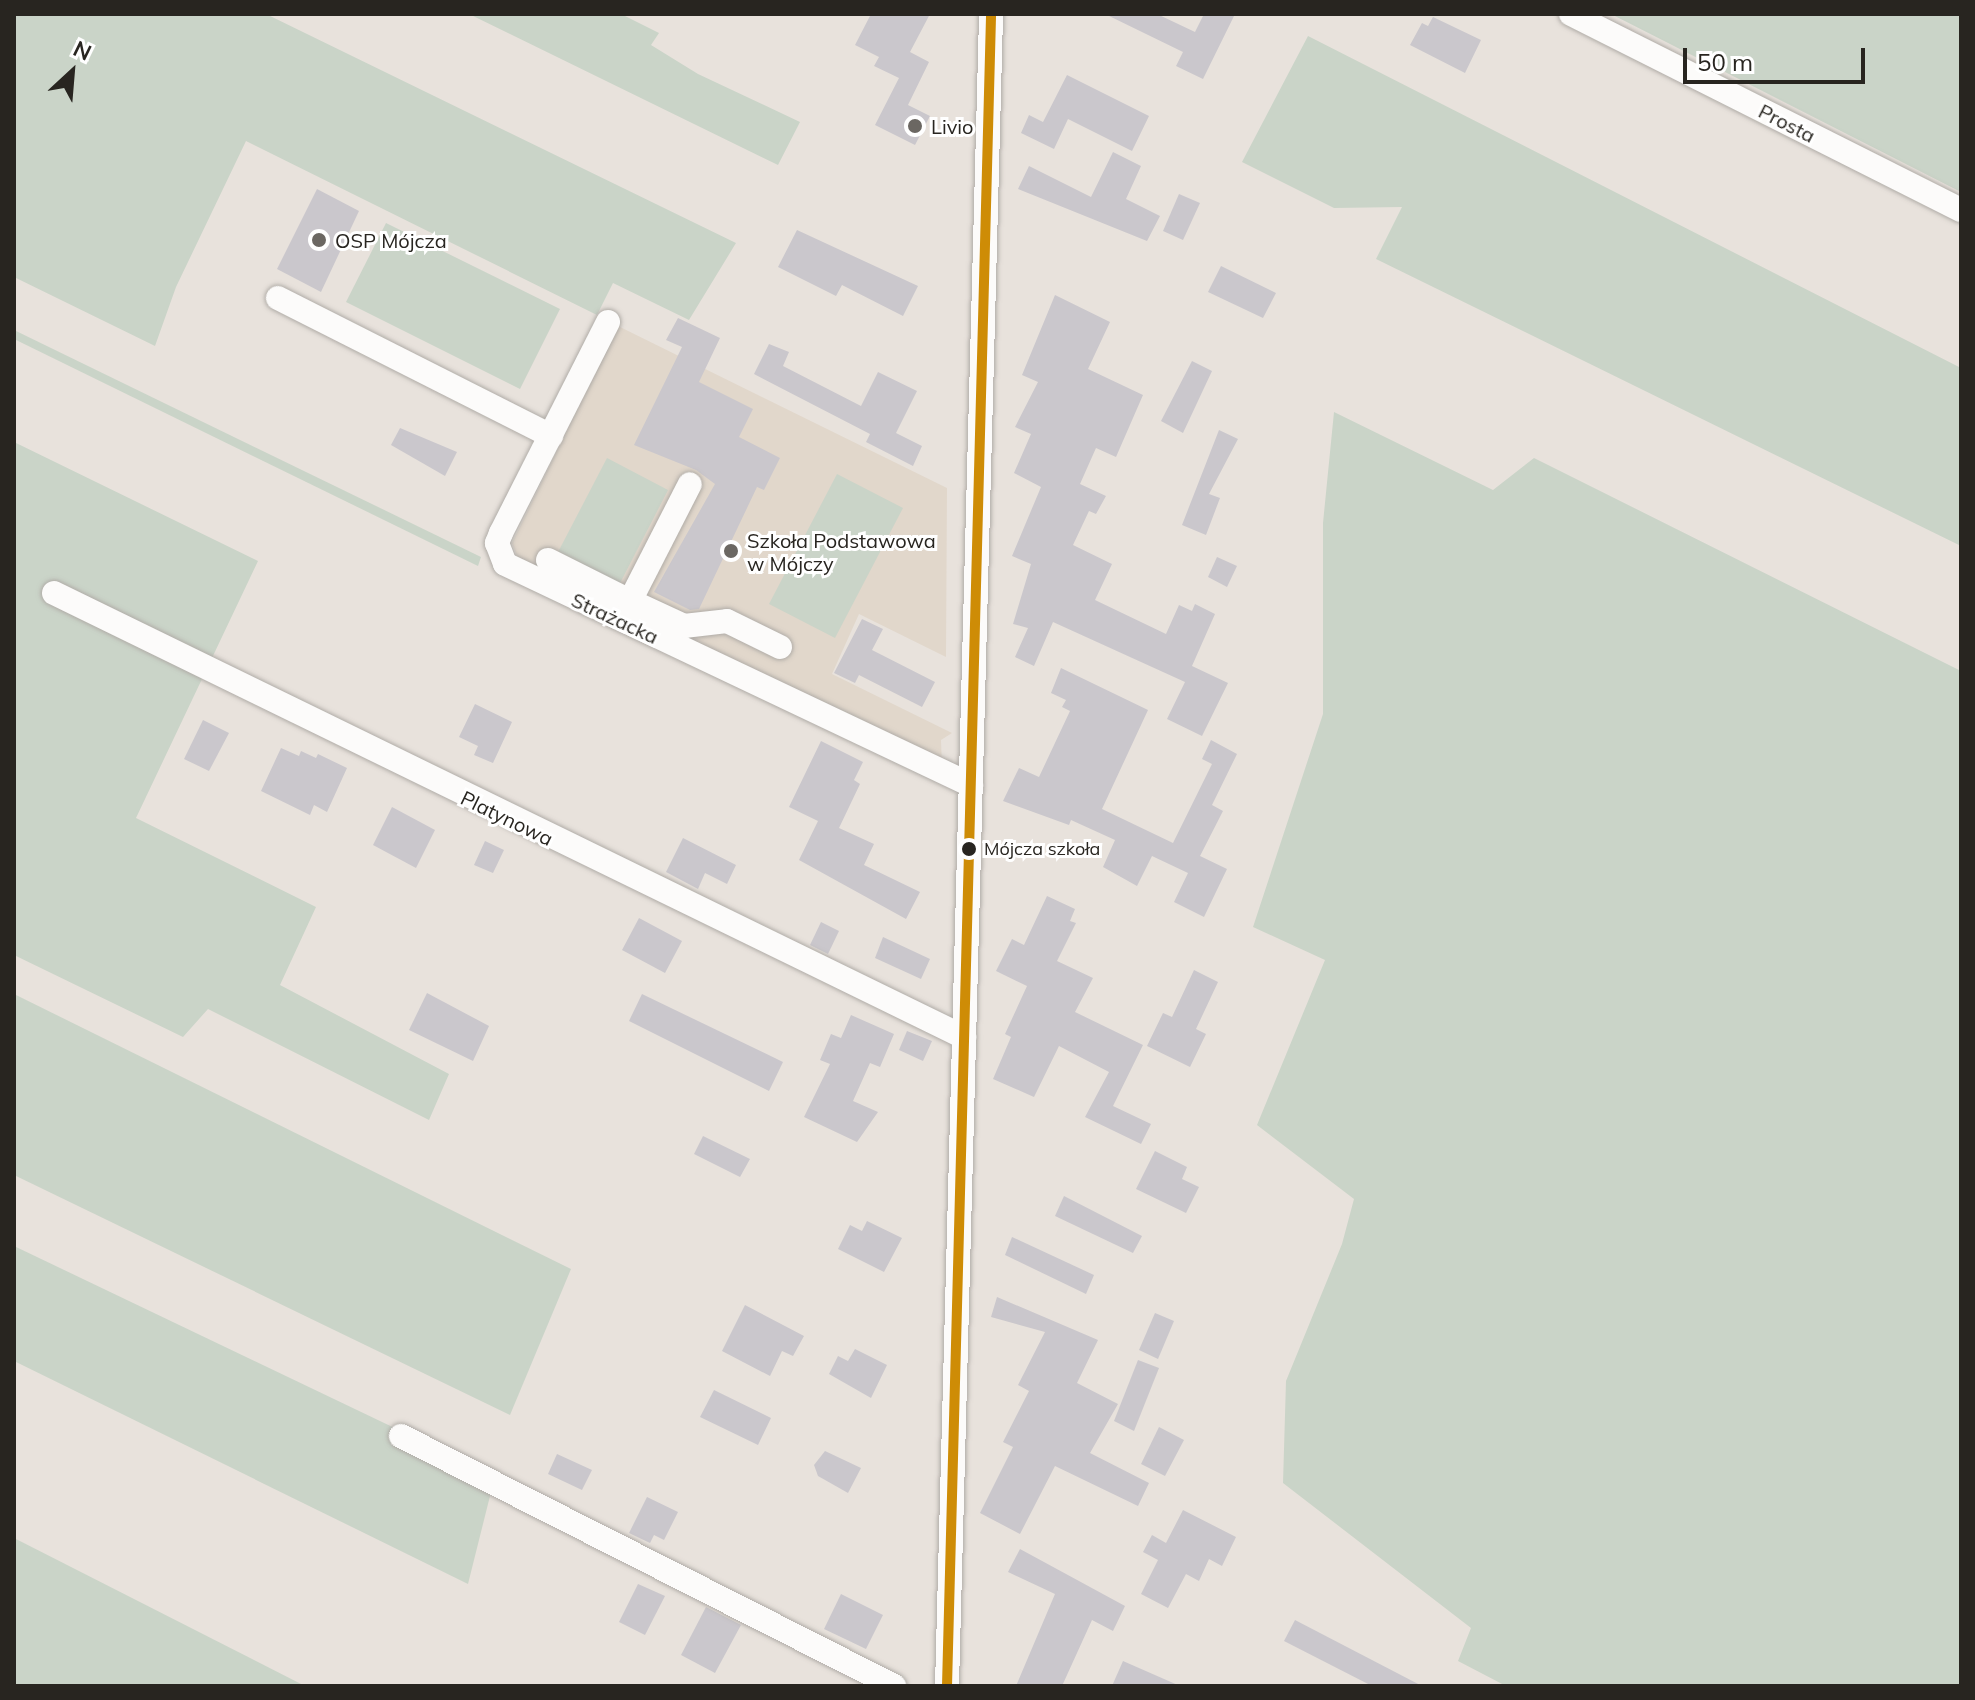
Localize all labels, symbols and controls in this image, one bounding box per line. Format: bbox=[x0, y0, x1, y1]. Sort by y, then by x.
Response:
north arrow bbox=[32, 32, 112, 112]
scale bar bbox=[1687, 32, 1869, 82]
text: N bbox=[69, 34, 96, 67]
text: 50 m bbox=[1697, 47, 1753, 77]
street label: Prosta bbox=[1755, 99, 1819, 147]
place label: Livio bbox=[931, 114, 973, 138]
marker: Livio bbox=[906, 117, 924, 135]
place label: OSP Mójcza bbox=[335, 228, 447, 252]
marker: OSP Mójcza bbox=[310, 231, 328, 249]
place label: Szkoła Podstawowa w Mójczy bbox=[747, 528, 936, 575]
marker: Szkoła Podstawowa w Mójczy bbox=[722, 542, 740, 560]
street label: Strażacka bbox=[568, 587, 662, 649]
street label: Platynowa bbox=[457, 785, 557, 851]
place label: Mójcza szkoła bbox=[984, 838, 1100, 860]
marker: Mójcza szkoła bbox=[961, 841, 977, 857]

